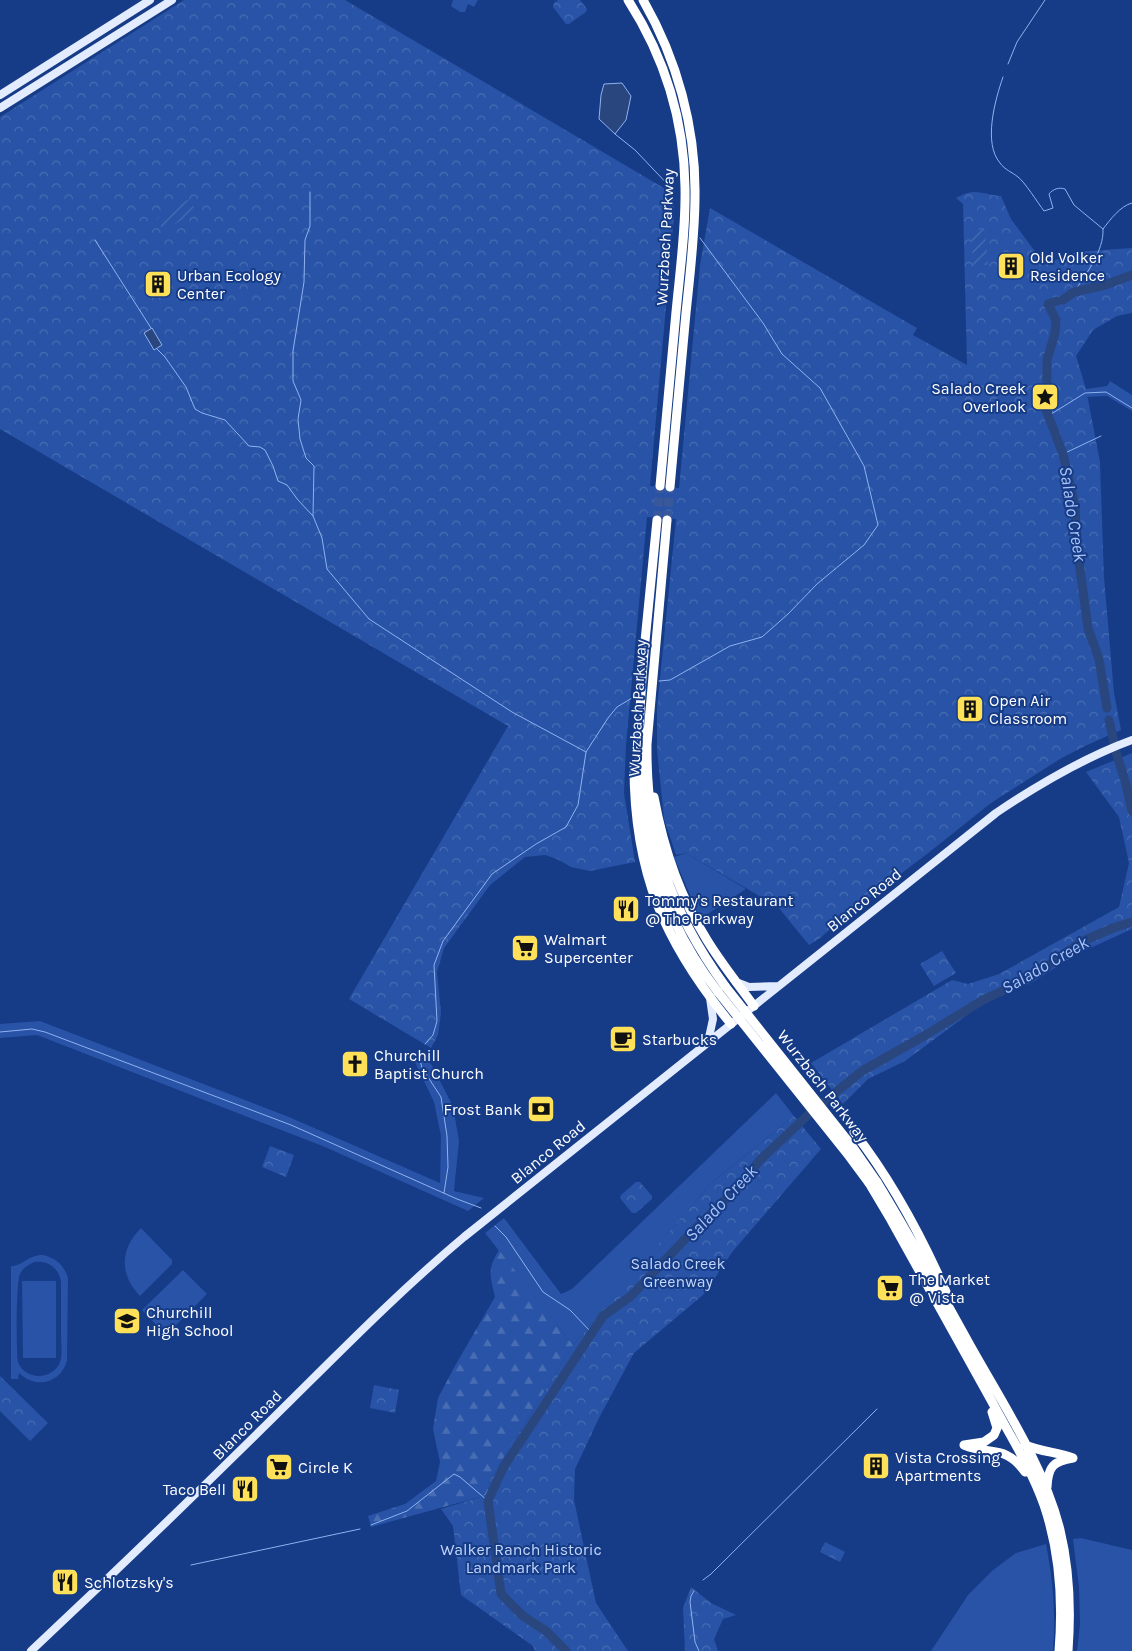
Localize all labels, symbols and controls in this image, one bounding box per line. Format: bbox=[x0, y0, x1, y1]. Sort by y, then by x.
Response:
street label: Wurzbach Parkway bbox=[652, 167, 678, 306]
place label: Old Volker Residence bbox=[1030, 248, 1105, 285]
building icon: Old Volker Residence bbox=[996, 251, 1026, 281]
place label: Urban Ecology Center bbox=[177, 266, 281, 303]
building icon: Urban Ecology Center bbox=[143, 269, 173, 299]
place label: Salado Creek Overlook bbox=[931, 379, 1026, 416]
place icon: Salado Creek Overlook bbox=[1030, 382, 1060, 412]
water label: Salado Creek bbox=[1055, 465, 1092, 564]
street label: Wurzbach Parkway bbox=[624, 638, 650, 777]
place label: Open Air Classroom bbox=[989, 691, 1067, 728]
building icon: Open Air Classroom bbox=[955, 694, 985, 724]
street label: Blanco Road bbox=[823, 864, 905, 936]
place label: Tommy's Restaurant @ The Parkway bbox=[645, 891, 793, 928]
restaurant icon: Tommy's Restaurant @ The Parkway bbox=[611, 894, 641, 924]
place label: Walmart Supercenter bbox=[544, 930, 633, 967]
water label: Salado Creek bbox=[998, 931, 1093, 999]
supermarket icon: Walmart Supercenter bbox=[510, 933, 540, 963]
cafe icon: Starbucks bbox=[608, 1024, 638, 1054]
street label: Wurzbach Parkway bbox=[773, 1026, 873, 1146]
place label: Starbucks bbox=[642, 1030, 717, 1049]
place label: Churchill Baptist Church bbox=[374, 1046, 484, 1083]
church icon: Churchill Baptist Church bbox=[340, 1049, 370, 1079]
bank icon: Frost Bank bbox=[526, 1094, 556, 1124]
place label: Frost Bank bbox=[443, 1100, 522, 1119]
street label: Blanco Road bbox=[507, 1116, 589, 1188]
water label: Salado Creek bbox=[680, 1160, 763, 1246]
park label: Salado Creek Greenway bbox=[631, 1254, 725, 1291]
place label: The Market @ Vista bbox=[909, 1270, 990, 1307]
supermarket icon: The Market @ Vista bbox=[875, 1273, 905, 1303]
place label: Churchill High School bbox=[146, 1303, 234, 1340]
school or university icon: Churchill High School bbox=[112, 1306, 142, 1336]
street label: Blanco Road bbox=[208, 1386, 286, 1464]
place label: Vista Crossing Apartments bbox=[895, 1448, 1000, 1485]
building icon: Vista Crossing Apartments bbox=[861, 1451, 891, 1481]
supermarket icon: Circle K bbox=[264, 1452, 294, 1482]
place label: Circle K bbox=[298, 1458, 353, 1477]
restaurant icon: Taco Bell bbox=[230, 1474, 260, 1504]
place label: Taco Bell bbox=[163, 1480, 226, 1499]
park label: Walker Ranch Historic Landmark Park bbox=[440, 1540, 602, 1577]
restaurant icon: Schlotzsky's bbox=[50, 1567, 80, 1597]
place label: Schlotzsky's bbox=[84, 1573, 174, 1592]

